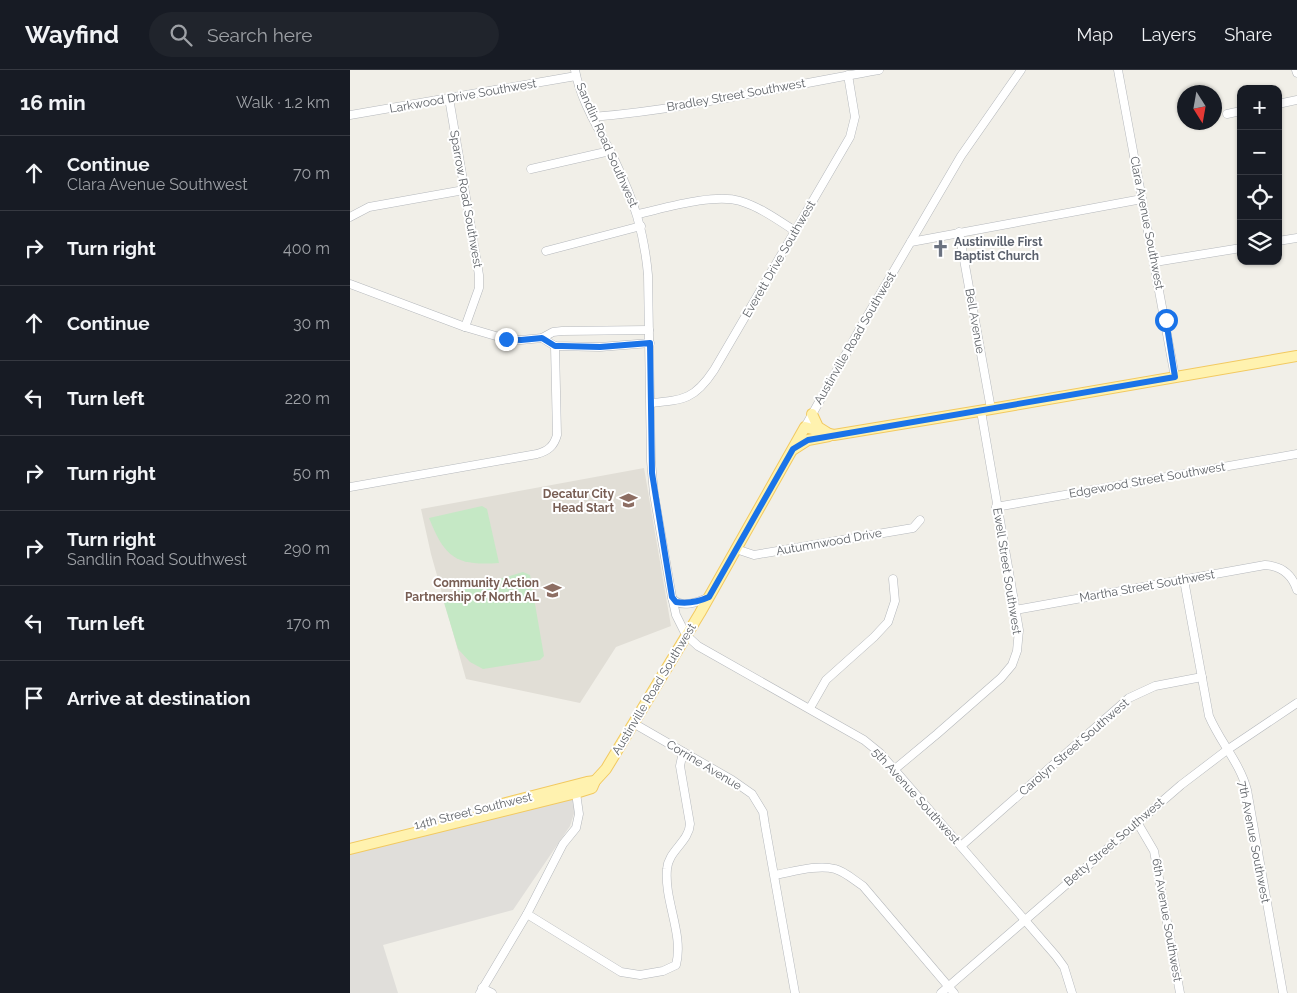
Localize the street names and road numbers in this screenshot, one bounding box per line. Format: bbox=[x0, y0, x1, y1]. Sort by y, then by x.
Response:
street label: Larkwood Drive Southwest bbox=[388, 76, 538, 116]
street label: Bradley Street Southwest bbox=[665, 76, 807, 114]
street label: Sandlin Road Southwest bbox=[573, 81, 641, 209]
street label: Sparrow Road Southwest bbox=[447, 129, 485, 269]
street label: Clara Avenue Southwest bbox=[1127, 155, 1167, 291]
street label: Everett Drive Southwest bbox=[740, 198, 818, 320]
street label: Austinville Road Southwest bbox=[811, 269, 899, 407]
street label: Bell Avenue bbox=[962, 287, 988, 355]
street label: Edgewood Street Southwest bbox=[1068, 459, 1226, 501]
street label: Ewell Street Southwest bbox=[990, 507, 1024, 635]
street label: Autumnwood Drive bbox=[775, 526, 883, 558]
street label: Martha Street Southwest bbox=[1078, 567, 1216, 605]
street label: Austinville Road Southwest bbox=[609, 621, 699, 757]
street label: Carolyn Street Southwest bbox=[1016, 696, 1132, 798]
street label: Corrine Avenue bbox=[664, 737, 744, 793]
street label: 5th Avenue Southwest bbox=[869, 745, 963, 847]
street label: 7th Avenue Southwest bbox=[1235, 780, 1273, 904]
street label: 14th Street Southwest bbox=[413, 790, 533, 832]
street label: Betty Street Southwest bbox=[1061, 795, 1167, 889]
street label: 6th Avenue Southwest bbox=[1149, 857, 1185, 983]

